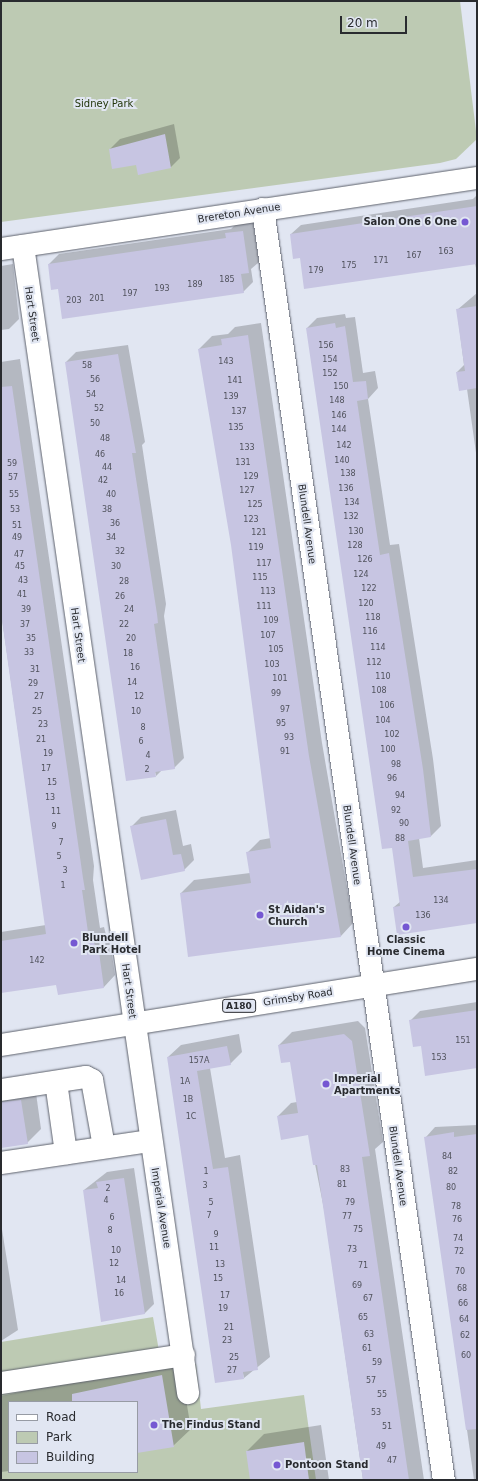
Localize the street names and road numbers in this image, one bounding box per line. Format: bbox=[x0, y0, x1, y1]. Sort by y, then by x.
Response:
street label: Brereton Avenue bbox=[197, 201, 281, 225]
street label: Hart Street bbox=[22, 286, 42, 342]
street label: Blundell Avenue bbox=[295, 483, 319, 565]
street label: Hart Street bbox=[68, 607, 88, 663]
street label: Blundell Avenue bbox=[340, 804, 364, 886]
street label: Hart Street bbox=[119, 963, 139, 1019]
street label: Grimsby Road bbox=[262, 986, 334, 1008]
road number: A180 bbox=[222, 999, 256, 1013]
street label: Blundell Avenue bbox=[386, 1125, 410, 1207]
street label: Imperial Avenue bbox=[149, 1167, 173, 1249]

